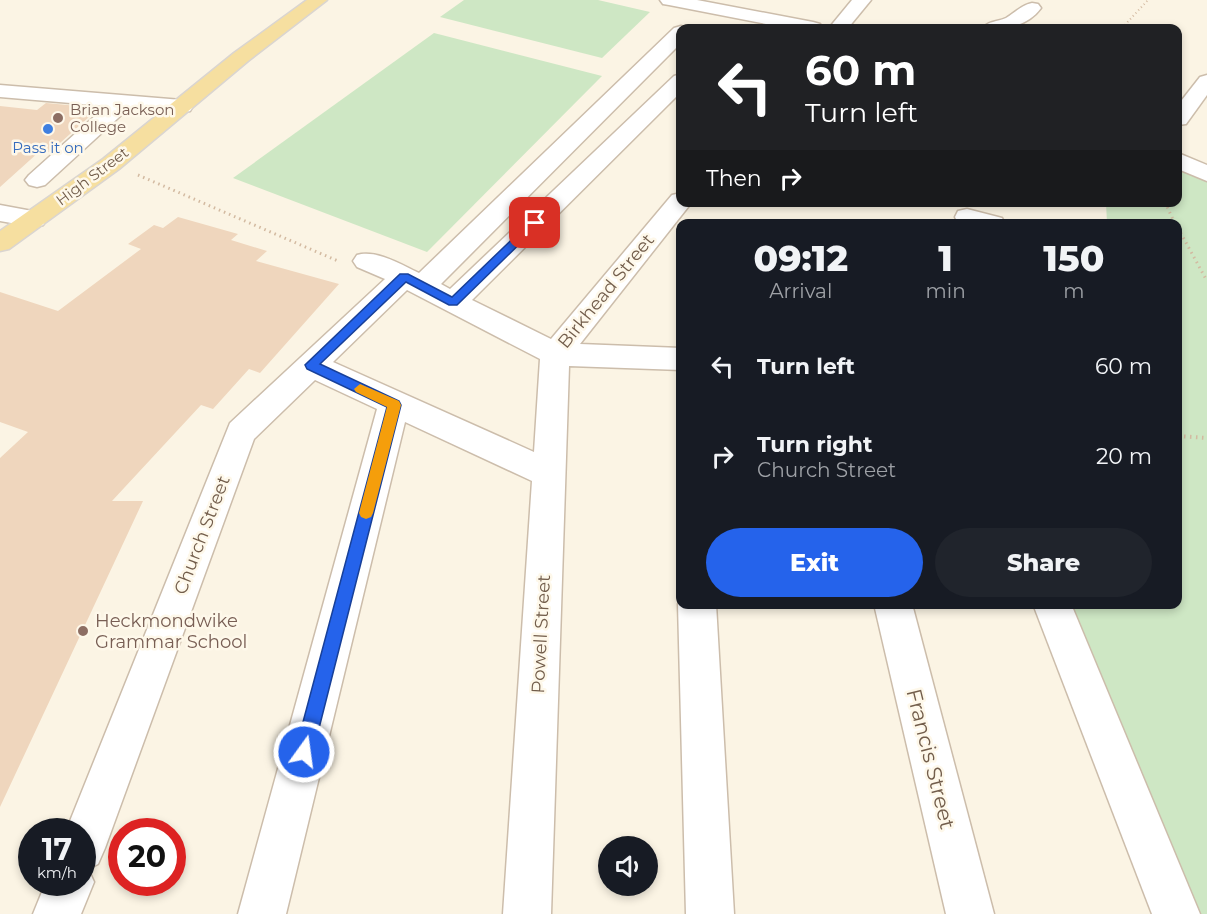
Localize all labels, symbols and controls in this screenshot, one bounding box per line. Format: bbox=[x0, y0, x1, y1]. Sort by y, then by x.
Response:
text: 60 m bbox=[805, 44, 916, 96]
icon: left bbox=[706, 48, 784, 126]
text: Turn left bbox=[805, 96, 918, 129]
place label: Brian Jackson College bbox=[70, 100, 174, 136]
marker: Brian Jackson College bbox=[51, 111, 65, 125]
marker: Pass it on bbox=[41, 122, 55, 136]
place label: Pass it on bbox=[12, 138, 84, 157]
street label: High Street bbox=[52, 143, 132, 209]
icon: right bbox=[774, 162, 807, 195]
text: Then bbox=[706, 165, 762, 192]
pin bbox=[509, 197, 560, 248]
icon: arrive bbox=[518, 206, 551, 239]
street label: Birkhead Street bbox=[553, 229, 659, 353]
text: 09:12 bbox=[754, 236, 848, 280]
text: 1 bbox=[938, 236, 953, 280]
text: 150 bbox=[1043, 236, 1104, 280]
text: Arrival bbox=[769, 279, 832, 303]
text: min bbox=[926, 279, 966, 303]
text: m bbox=[1063, 279, 1084, 303]
icon: left bbox=[706, 350, 739, 383]
text: Turn left bbox=[757, 353, 855, 380]
text: 60 m bbox=[1095, 353, 1152, 380]
text: Turn right bbox=[757, 431, 872, 458]
icon: right bbox=[706, 440, 739, 473]
text: 20 m bbox=[1096, 443, 1152, 470]
text: Church Street bbox=[757, 458, 896, 482]
street label: Church Street bbox=[169, 473, 235, 597]
button: Exit bbox=[706, 528, 923, 597]
button: Share bbox=[935, 528, 1152, 597]
street label: Powell Street bbox=[527, 574, 555, 694]
place label: Heckmondwike Grammar School bbox=[95, 610, 247, 653]
marker: Heckmondwike Grammar School bbox=[76, 624, 90, 638]
street label: Francis Street bbox=[901, 686, 961, 832]
position arrow bbox=[272, 720, 336, 784]
speed limit sign: 20 bbox=[108, 818, 186, 896]
text: 17 bbox=[42, 831, 72, 868]
map controls bbox=[598, 836, 658, 896]
button: sound bbox=[598, 836, 658, 896]
text: km/h bbox=[37, 863, 77, 882]

